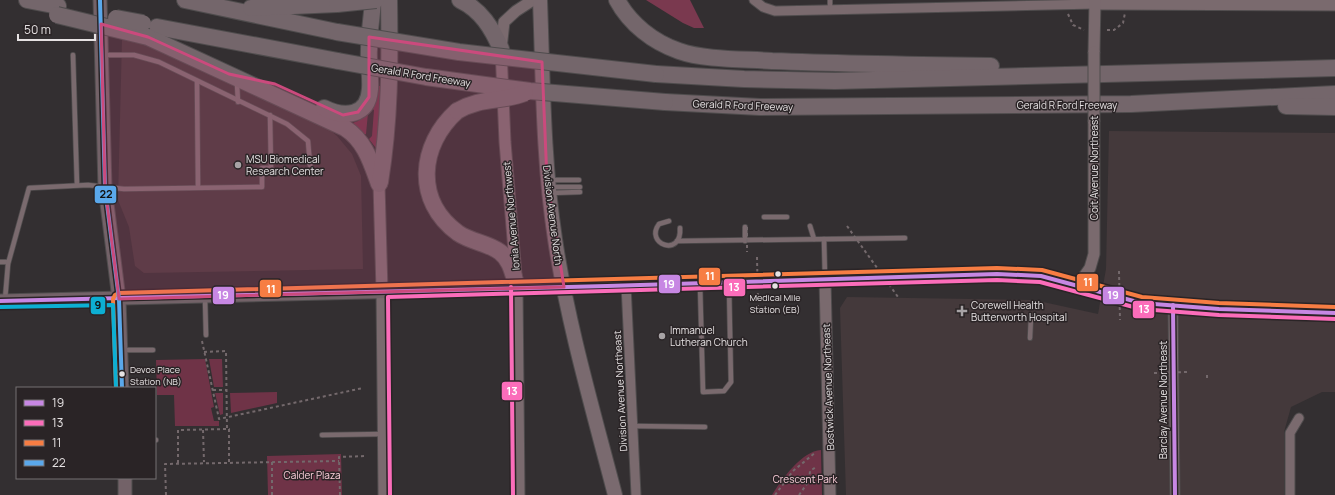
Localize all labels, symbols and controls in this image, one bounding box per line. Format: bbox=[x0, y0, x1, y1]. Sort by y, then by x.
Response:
scale bar bbox=[18, 16, 95, 42]
text: 50 m bbox=[24, 21, 51, 38]
street label: Gerald R Ford Freeway bbox=[370, 60, 472, 90]
street label: Gerald R Ford Freeway bbox=[692, 96, 794, 114]
street label: Gerald R Ford Freeway bbox=[1017, 98, 1118, 112]
street label: Coit Avenue Northeast bbox=[1087, 116, 1101, 220]
place label: MSU Biomedical Research Center bbox=[246, 152, 324, 178]
marker: MSU Biomedical Research Center bbox=[233, 160, 243, 170]
street label: Ionia Avenue Northwest bbox=[499, 161, 523, 271]
street label: Division Avenue North bbox=[540, 164, 566, 266]
line badge: 22 bbox=[94, 185, 117, 204]
text: 22 bbox=[99, 186, 113, 201]
line badge: 11 bbox=[698, 267, 721, 286]
text: 11 bbox=[705, 268, 715, 283]
unlabelled marker bbox=[773, 269, 783, 279]
line badge: 11 bbox=[1076, 273, 1099, 292]
line badge: 19 bbox=[658, 274, 681, 294]
text: 11 bbox=[1083, 274, 1093, 289]
text: 19 bbox=[663, 276, 675, 291]
line badge: 13 bbox=[723, 278, 746, 297]
line badge: 11 bbox=[259, 279, 282, 298]
text: 13 bbox=[728, 279, 740, 294]
text: 11 bbox=[266, 281, 276, 296]
marker: Medical Mile Station (EB) bbox=[770, 281, 780, 291]
line badge: 19 bbox=[212, 286, 235, 305]
line badge: 19 bbox=[1102, 286, 1125, 305]
text: 19 bbox=[217, 287, 229, 302]
text: 19 bbox=[1107, 287, 1119, 302]
place label: Medical Mile Station (EB) bbox=[749, 291, 801, 316]
line badge: 9 bbox=[90, 296, 106, 315]
text: 9 bbox=[95, 297, 102, 312]
place label: Corewell Health Butterworth Hospital bbox=[971, 298, 1067, 324]
line badge: 13 bbox=[1132, 300, 1155, 319]
text: 13 bbox=[1138, 301, 1150, 316]
marker: Corewell Health Butterworth Hospital bbox=[956, 305, 968, 317]
place label: Immanuel Lutheran Church bbox=[670, 323, 748, 349]
street label: Bostwick Avenue Northeast bbox=[819, 323, 837, 451]
street label: Division Avenue Northeast bbox=[610, 330, 630, 452]
marker: Immanuel Lutheran Church bbox=[657, 331, 667, 341]
street label: Barclay Avenue Northeast bbox=[1156, 341, 1170, 459]
place label: Devos Place Station (NB) bbox=[130, 363, 182, 388]
marker: Devos Place Station (NB) bbox=[117, 369, 127, 379]
line badge: 13 bbox=[501, 381, 523, 401]
text: 13 bbox=[506, 383, 518, 398]
legend bbox=[16, 387, 156, 479]
text: 19 bbox=[52, 394, 64, 411]
text: 13 bbox=[52, 414, 63, 431]
text: 11 bbox=[52, 434, 61, 451]
text: 22 bbox=[52, 454, 66, 471]
park label: Calder Plaza bbox=[284, 468, 340, 482]
park label: Crescent Park bbox=[773, 472, 838, 486]

